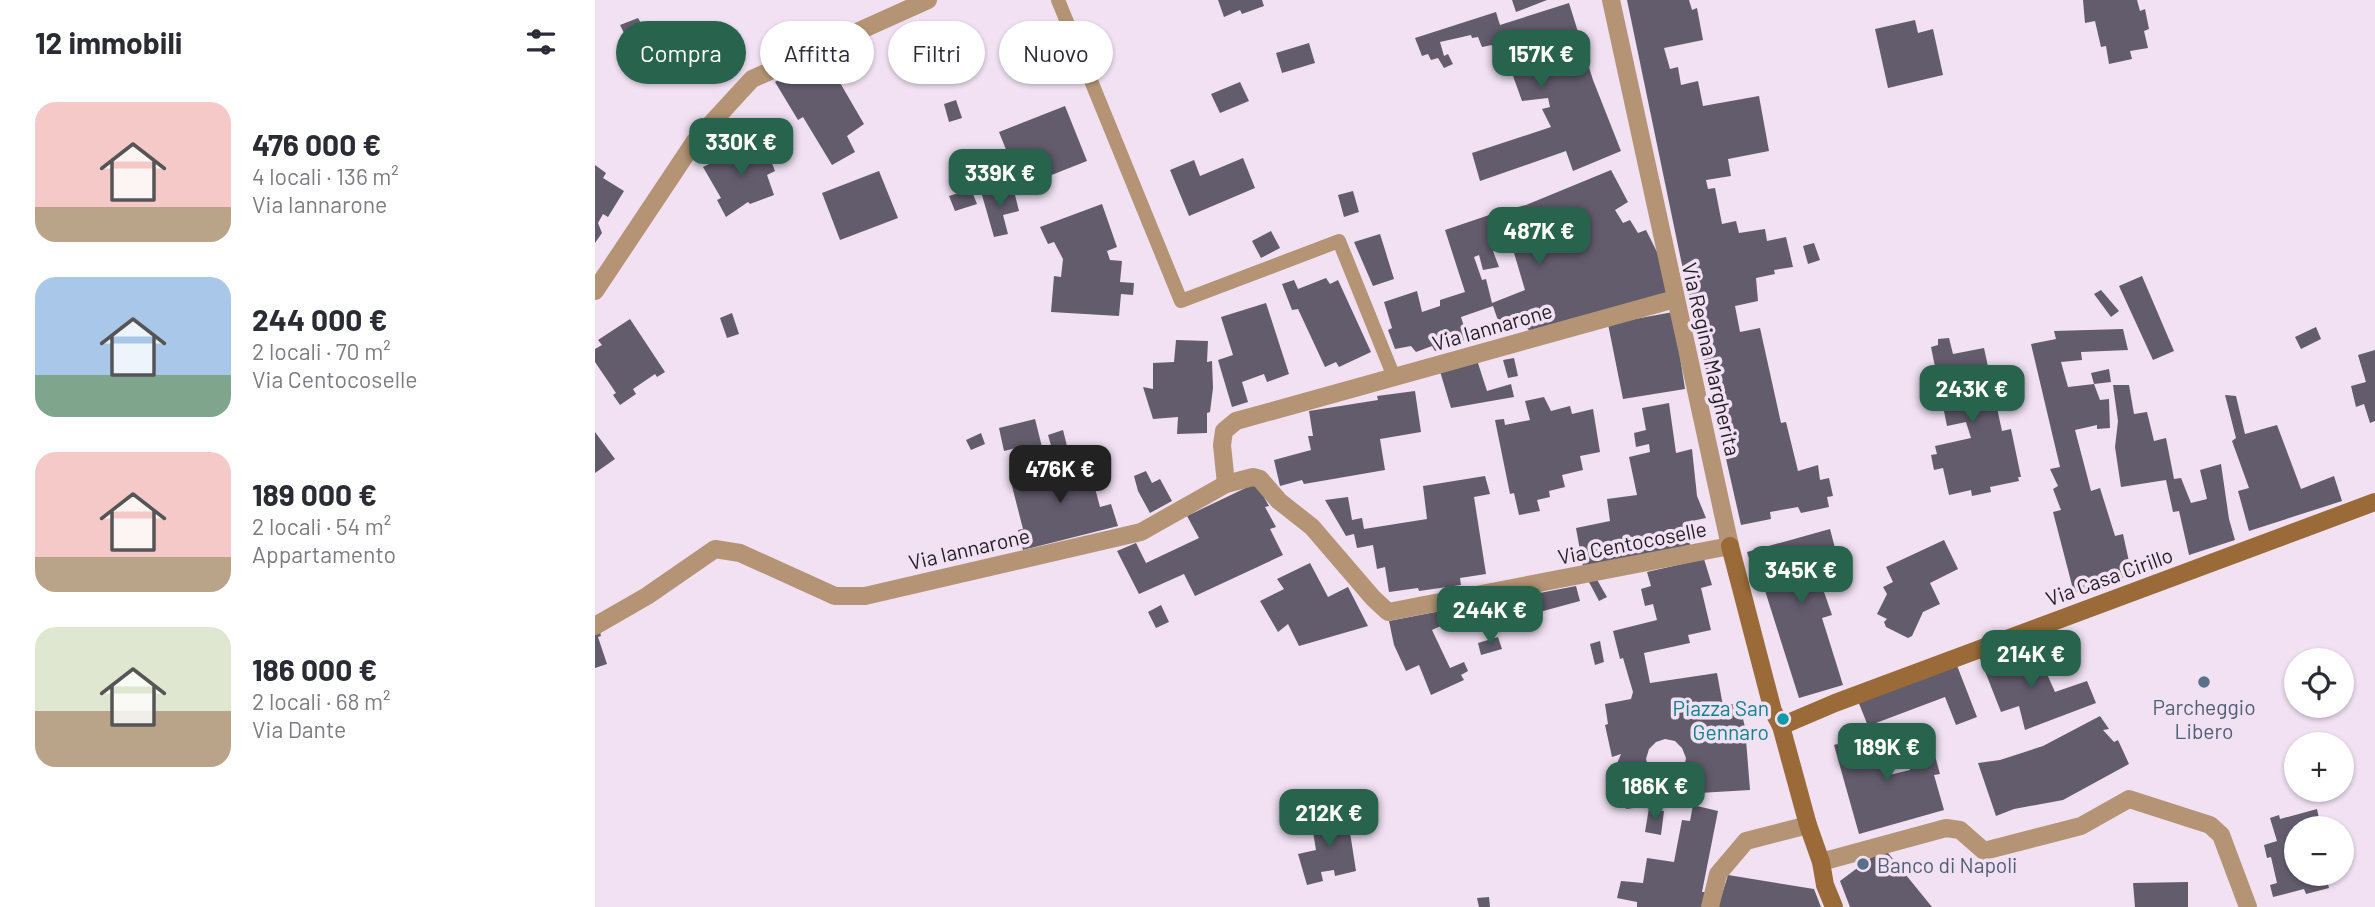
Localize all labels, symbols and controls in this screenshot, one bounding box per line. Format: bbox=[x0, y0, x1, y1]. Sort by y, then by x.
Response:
chip: Compra bbox=[616, 21, 746, 84]
chip: Affitta bbox=[760, 21, 874, 84]
chip: Filtri bbox=[888, 21, 985, 84]
chip: Nuovo bbox=[999, 21, 1113, 84]
icon: filters bbox=[522, 23, 560, 61]
text: 12 immobili bbox=[35, 24, 182, 60]
pin: 157K € bbox=[1484, 31, 1598, 90]
text: 157K € bbox=[1508, 39, 1574, 67]
pin: 330K € bbox=[684, 118, 798, 178]
text: 476 000 € bbox=[252, 126, 381, 162]
text: 330K € bbox=[705, 127, 777, 155]
icon: home bbox=[91, 130, 175, 214]
pin: 339K € bbox=[943, 150, 1057, 209]
text: 339K € bbox=[965, 158, 1035, 186]
text: 4 locali · 136 m² bbox=[252, 162, 399, 190]
text: Via Iannarone bbox=[252, 190, 387, 218]
pin: 487K € bbox=[1482, 208, 1596, 267]
text: 487K € bbox=[1503, 216, 1575, 244]
street label: Via Regina Margherita bbox=[1678, 260, 1746, 458]
street label: Via Iannarone bbox=[1429, 297, 1555, 355]
text: 244 000 € bbox=[252, 301, 387, 337]
icon: home bbox=[91, 305, 175, 389]
text: 2 locali · 70 m² bbox=[252, 337, 391, 365]
text: Via Centocoselle bbox=[252, 365, 418, 393]
pin: 243K € bbox=[1915, 366, 2029, 425]
text: 243K € bbox=[1936, 374, 2008, 402]
pin: 476K € bbox=[1003, 446, 1117, 505]
text: 476K € bbox=[1025, 454, 1095, 482]
text: 189 000 € bbox=[252, 476, 377, 512]
icon: home bbox=[91, 480, 175, 564]
text: 2 locali · 54 m² bbox=[252, 512, 391, 540]
street label: Via Centocoselle bbox=[1555, 515, 1709, 569]
street label: Via Iannarone bbox=[906, 522, 1032, 574]
text: Appartamento bbox=[252, 540, 396, 568]
street label: Via Casa Cirillo bbox=[2042, 541, 2176, 611]
pin: 345K € bbox=[1744, 546, 1858, 606]
text: 345K € bbox=[1765, 555, 1837, 583]
pin: 244K € bbox=[1433, 586, 1547, 646]
text: 244K € bbox=[1453, 595, 1527, 623]
pin: 214K € bbox=[1974, 630, 2088, 690]
text: 214K € bbox=[1997, 639, 2065, 667]
map controls bbox=[2284, 648, 2354, 886]
button: locate bbox=[2284, 648, 2354, 718]
text: 186 000 € bbox=[252, 651, 377, 687]
icon: home bbox=[91, 655, 175, 739]
marker: Parcheggio Libero bbox=[2196, 674, 2212, 690]
text: 2 locali · 68 m² bbox=[252, 687, 391, 715]
place label: Parcheggio Libero bbox=[2152, 694, 2256, 743]
place label: Piazza San Gennaro bbox=[1673, 695, 1769, 744]
marker: Piazza San Gennaro bbox=[1775, 711, 1791, 727]
text: Via Dante bbox=[252, 715, 346, 743]
pin: 189K € bbox=[1830, 724, 1944, 783]
text: 189K € bbox=[1854, 732, 1920, 760]
button: + bbox=[2284, 732, 2354, 802]
pin: 186K € bbox=[1598, 762, 1712, 822]
text: 186K € bbox=[1622, 771, 1688, 799]
pin: 212K € bbox=[1272, 790, 1386, 849]
text: 212K € bbox=[1295, 798, 1363, 826]
button: − bbox=[2284, 816, 2354, 886]
place label: Banco di Napoli bbox=[1877, 852, 2017, 877]
marker: Banco di Napoli bbox=[1855, 856, 1871, 872]

